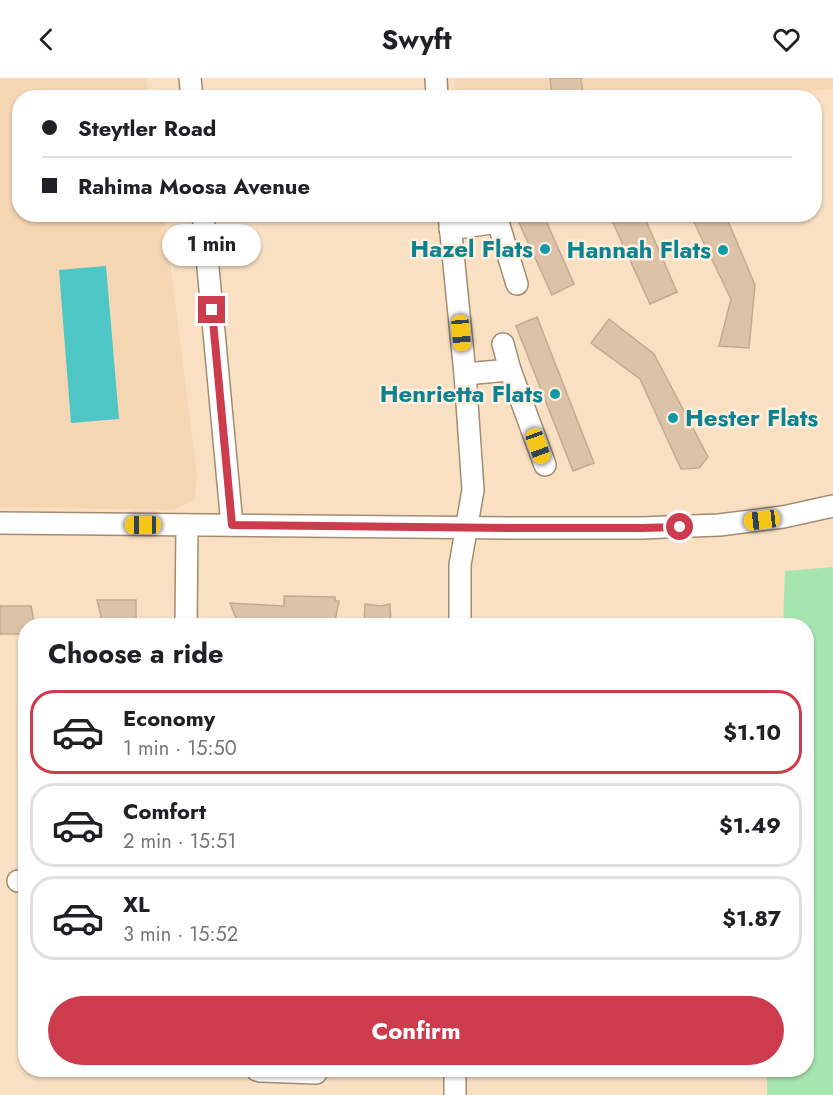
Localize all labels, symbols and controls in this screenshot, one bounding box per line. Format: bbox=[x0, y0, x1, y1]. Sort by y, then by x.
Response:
text: Swyft bbox=[381, 20, 452, 59]
icon: back bbox=[30, 23, 63, 56]
icon: heart bbox=[770, 23, 803, 56]
text: Steytler Road bbox=[78, 112, 216, 144]
text: Rahima Moosa Avenue bbox=[78, 170, 310, 202]
callout: 1 min bbox=[162, 223, 262, 265]
text: 1 min bbox=[187, 230, 236, 259]
place label: Hazel Flats bbox=[410, 231, 533, 266]
place label: Hannah Flats bbox=[567, 232, 711, 267]
marker: Hazel Flats bbox=[538, 242, 552, 256]
marker: Hannah Flats bbox=[716, 243, 730, 257]
route end bbox=[198, 296, 225, 323]
car bbox=[450, 314, 472, 352]
place label: Henrietta Flats bbox=[380, 376, 543, 411]
marker: Henrietta Flats bbox=[548, 387, 562, 401]
place label: Hester Flats bbox=[685, 400, 818, 435]
marker: Hester Flats bbox=[666, 411, 680, 425]
car bbox=[523, 426, 553, 466]
car bbox=[743, 509, 781, 531]
route start bbox=[666, 513, 693, 540]
car bbox=[125, 516, 161, 534]
text: Choose a ride bbox=[48, 634, 223, 673]
text: Economy bbox=[123, 702, 215, 734]
icon: car bbox=[51, 705, 105, 759]
text: $1.10 bbox=[723, 716, 781, 748]
text: 1 min · 15:50 bbox=[123, 734, 237, 763]
text: Comfort bbox=[123, 795, 206, 827]
icon: car bbox=[51, 798, 105, 852]
text: $1.49 bbox=[719, 809, 781, 841]
text: 2 min · 15:51 bbox=[123, 827, 236, 856]
text: XL bbox=[123, 888, 150, 920]
icon: car bbox=[51, 891, 105, 945]
text: $1.87 bbox=[722, 902, 781, 934]
text: 3 min · 15:52 bbox=[123, 920, 238, 949]
button: Confirm bbox=[48, 996, 784, 1065]

